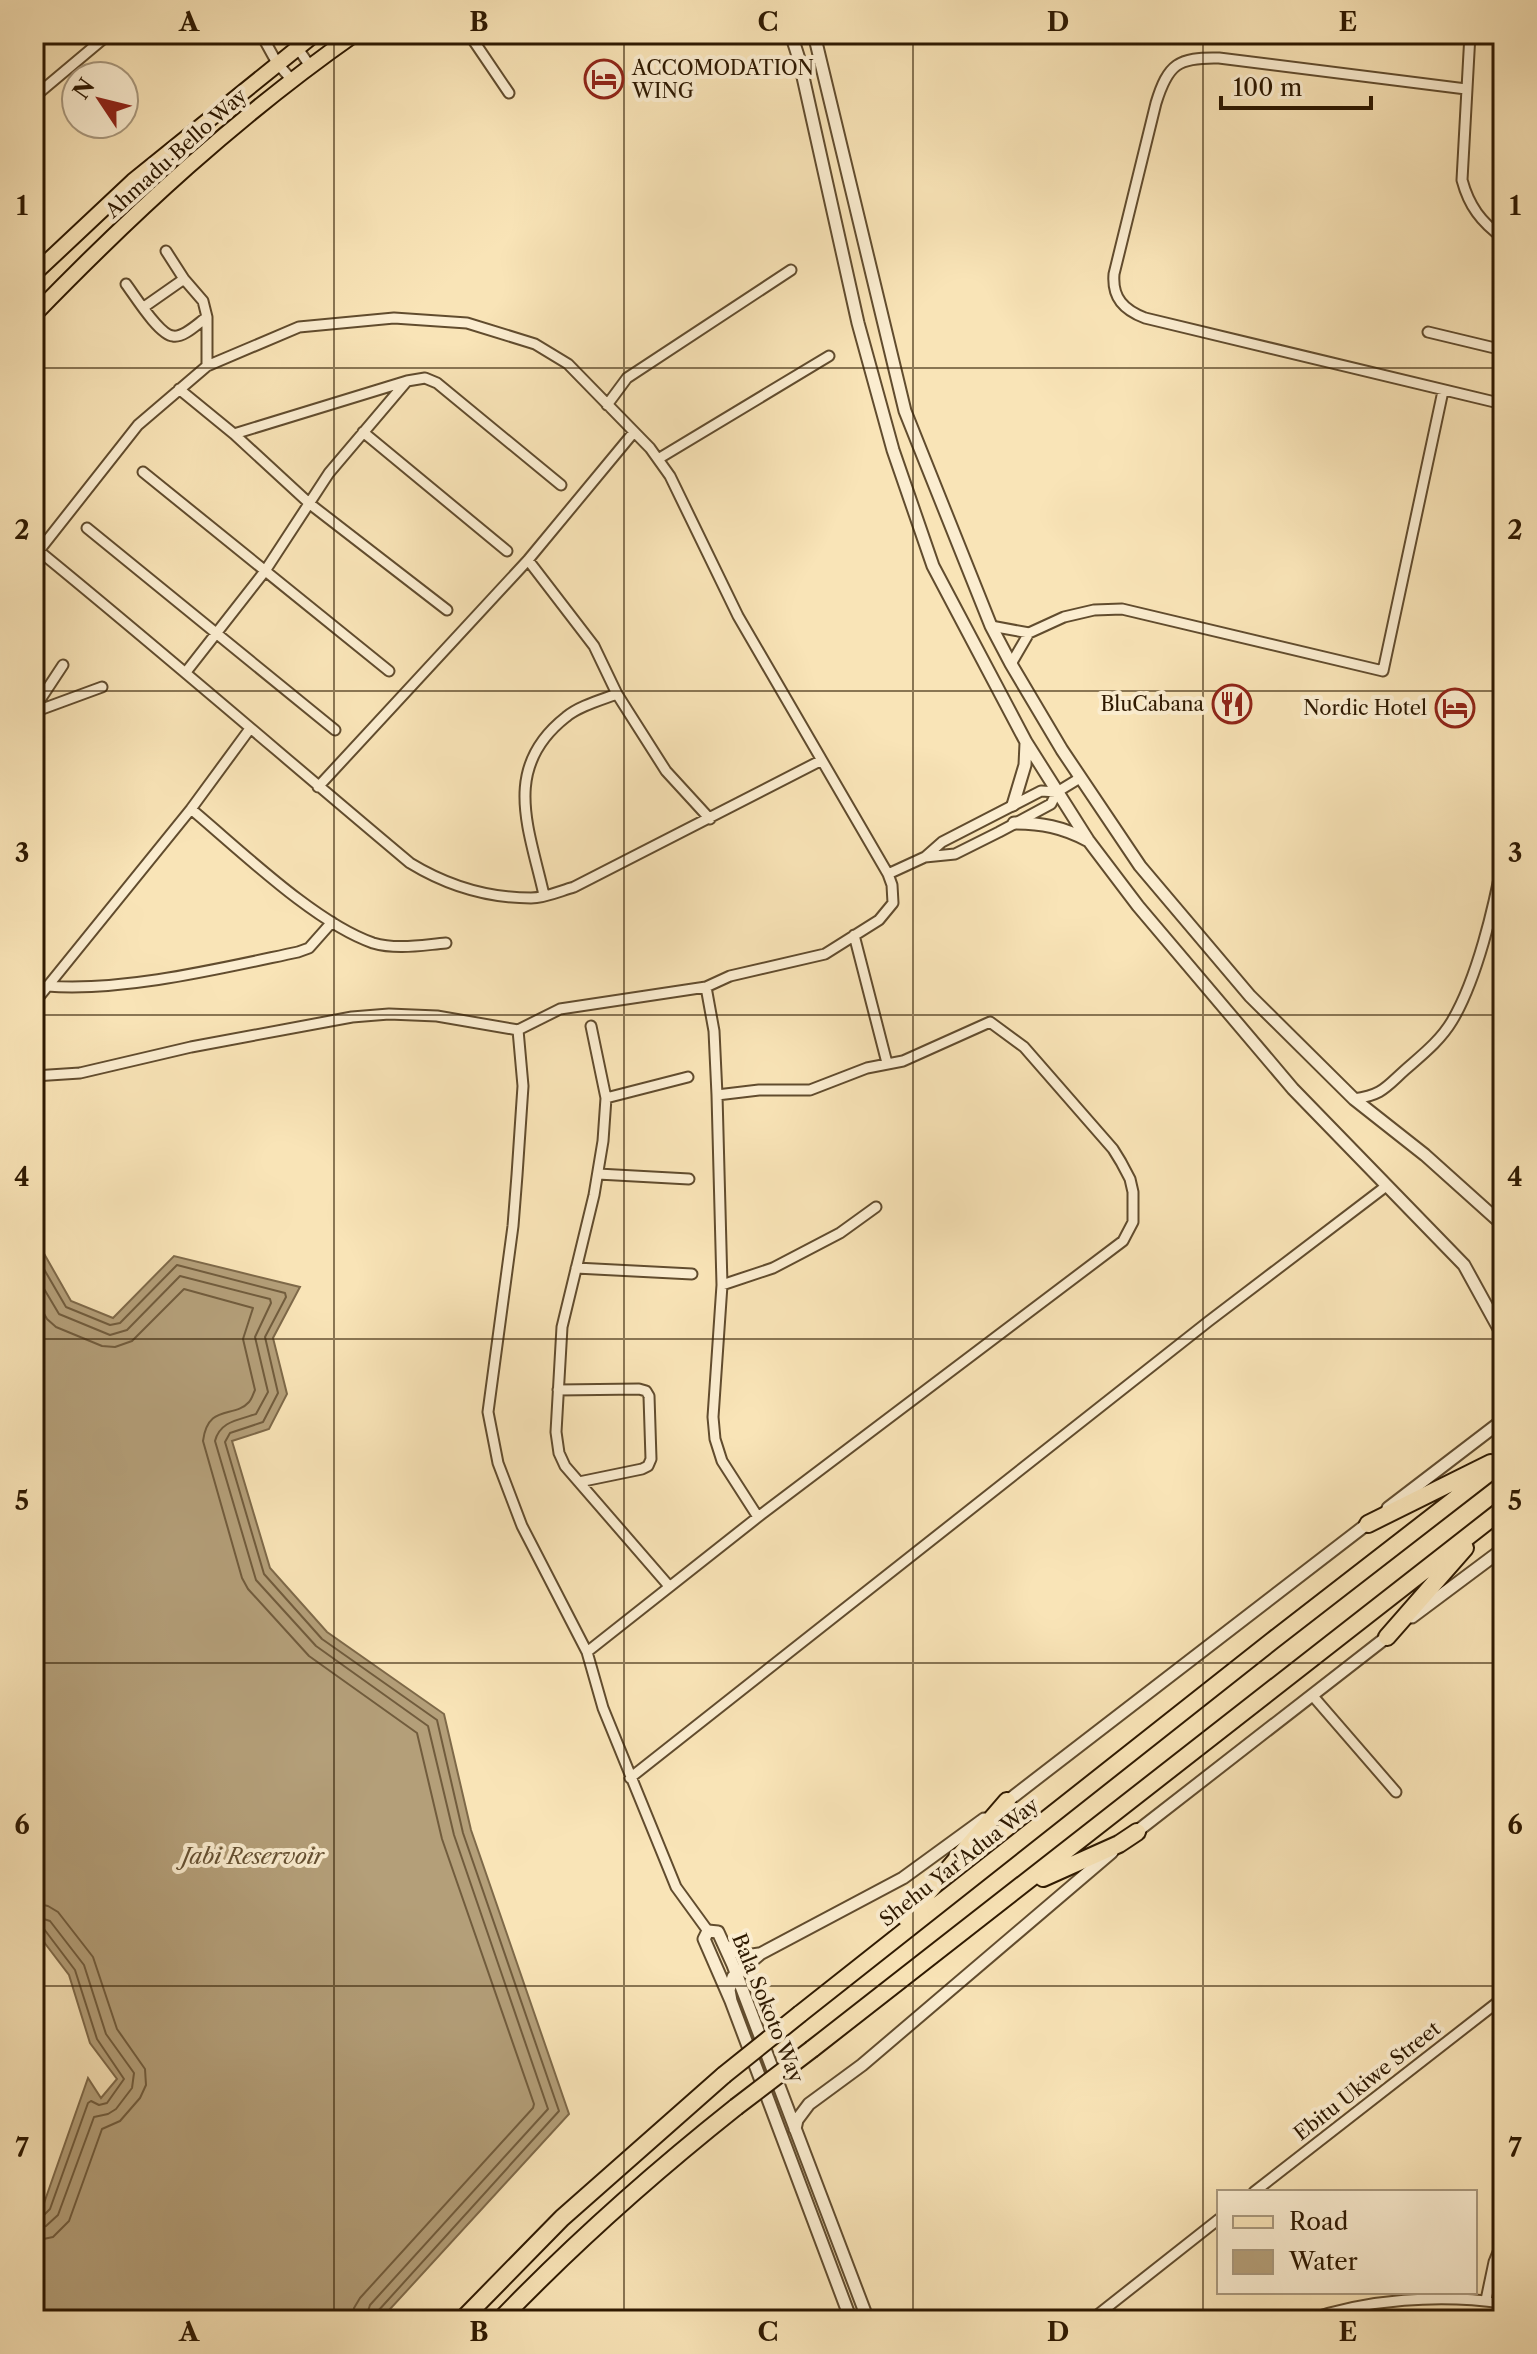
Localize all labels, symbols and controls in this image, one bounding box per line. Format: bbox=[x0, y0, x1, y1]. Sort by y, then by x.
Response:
text: A bbox=[178, 6, 200, 38]
text: B bbox=[469, 6, 489, 38]
text: C bbox=[758, 6, 778, 38]
text: D bbox=[1047, 6, 1069, 38]
text: E bbox=[1339, 6, 1357, 38]
place label: ACCOMODATION WING bbox=[631, 56, 814, 103]
hotel icon: ACCOMODATION WING bbox=[583, 58, 625, 100]
north arrow bbox=[60, 60, 140, 140]
scale bar bbox=[1221, 60, 1371, 110]
text: N bbox=[67, 73, 101, 104]
text: 100 m bbox=[1233, 73, 1302, 102]
street label: Ahmadu Bello Way bbox=[100, 83, 252, 223]
text: 1 bbox=[16, 190, 28, 222]
text: 1 bbox=[1509, 190, 1521, 222]
text: 2 bbox=[14, 514, 30, 546]
text: 2 bbox=[1507, 514, 1523, 546]
restaurant icon: BluCabana bbox=[1211, 683, 1253, 725]
hotel icon: Nordic Hotel bbox=[1434, 687, 1476, 729]
place label: BluCabana bbox=[1100, 692, 1204, 716]
place label: Nordic Hotel bbox=[1303, 696, 1427, 720]
text: 3 bbox=[15, 837, 29, 869]
text: 3 bbox=[1508, 837, 1522, 869]
text: 4 bbox=[14, 1161, 30, 1193]
text: 4 bbox=[1507, 1161, 1523, 1193]
text: 5 bbox=[15, 1485, 29, 1517]
text: 5 bbox=[1508, 1485, 1522, 1517]
street label: Shehu Yar'Adua Way bbox=[875, 1792, 1044, 1931]
text: 6 bbox=[14, 1809, 30, 1841]
text: 6 bbox=[1507, 1809, 1523, 1841]
water label: Jabi Reservoir bbox=[176, 1843, 326, 1870]
street label: Bala Sokoto Way bbox=[727, 1930, 809, 2087]
street label: Ebitu Ukiwe Street bbox=[1289, 2017, 1445, 2145]
text: 7 bbox=[15, 2132, 29, 2164]
text: 7 bbox=[1508, 2132, 1522, 2164]
legend bbox=[1217, 2190, 1477, 2294]
text: Road bbox=[1289, 2207, 1349, 2236]
text: Water bbox=[1288, 2247, 1358, 2276]
text: A bbox=[178, 2316, 200, 2348]
text: B bbox=[469, 2316, 489, 2348]
text: C bbox=[758, 2316, 778, 2348]
text: D bbox=[1047, 2316, 1069, 2348]
text: E bbox=[1339, 2316, 1357, 2348]

